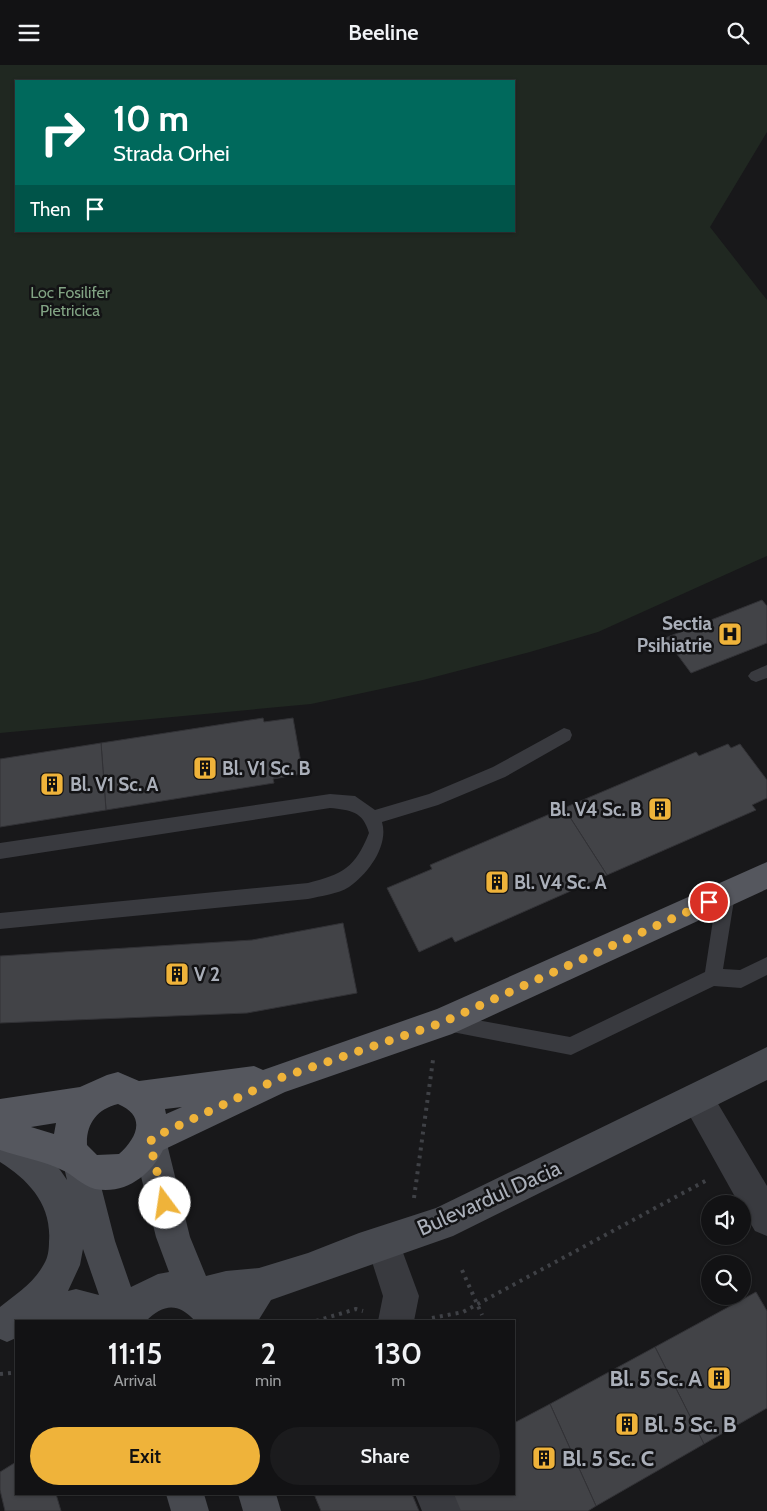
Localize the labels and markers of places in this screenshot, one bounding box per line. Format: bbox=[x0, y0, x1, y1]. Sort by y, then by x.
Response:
place label: Sectia Psihiatrie bbox=[637, 612, 713, 657]
hospital icon: Sectia Psihiatrie bbox=[717, 621, 743, 647]
building icon: Bl. V1 Sc. B bbox=[192, 755, 218, 781]
place label: Bl. V1 Sc. B bbox=[222, 757, 310, 780]
building icon: Bl. V1 Sc. A bbox=[39, 771, 65, 797]
place label: Bl. V1 Sc. A bbox=[70, 773, 158, 796]
building icon: Bl. V4 Sc. B bbox=[647, 796, 673, 822]
place label: Bl. V4 Sc. B bbox=[549, 798, 642, 821]
building icon: Bl. V4 Sc. A bbox=[484, 869, 510, 895]
place label: Bl. V4 Sc. A bbox=[514, 871, 607, 894]
pin bbox=[688, 881, 730, 923]
building icon: V 2 bbox=[164, 961, 190, 987]
place label: V 2 bbox=[194, 963, 220, 986]
place label: Bl. 5 Sc. A bbox=[610, 1365, 702, 1392]
building icon: Bl. 5 Sc. A bbox=[706, 1365, 732, 1391]
building icon: Bl. 5 Sc. B bbox=[614, 1411, 640, 1437]
place label: Bl. 5 Sc. B bbox=[644, 1411, 737, 1438]
building icon: Bl. 5 Sc. C bbox=[531, 1445, 557, 1471]
place label: Bl. 5 Sc. C bbox=[562, 1445, 654, 1472]

